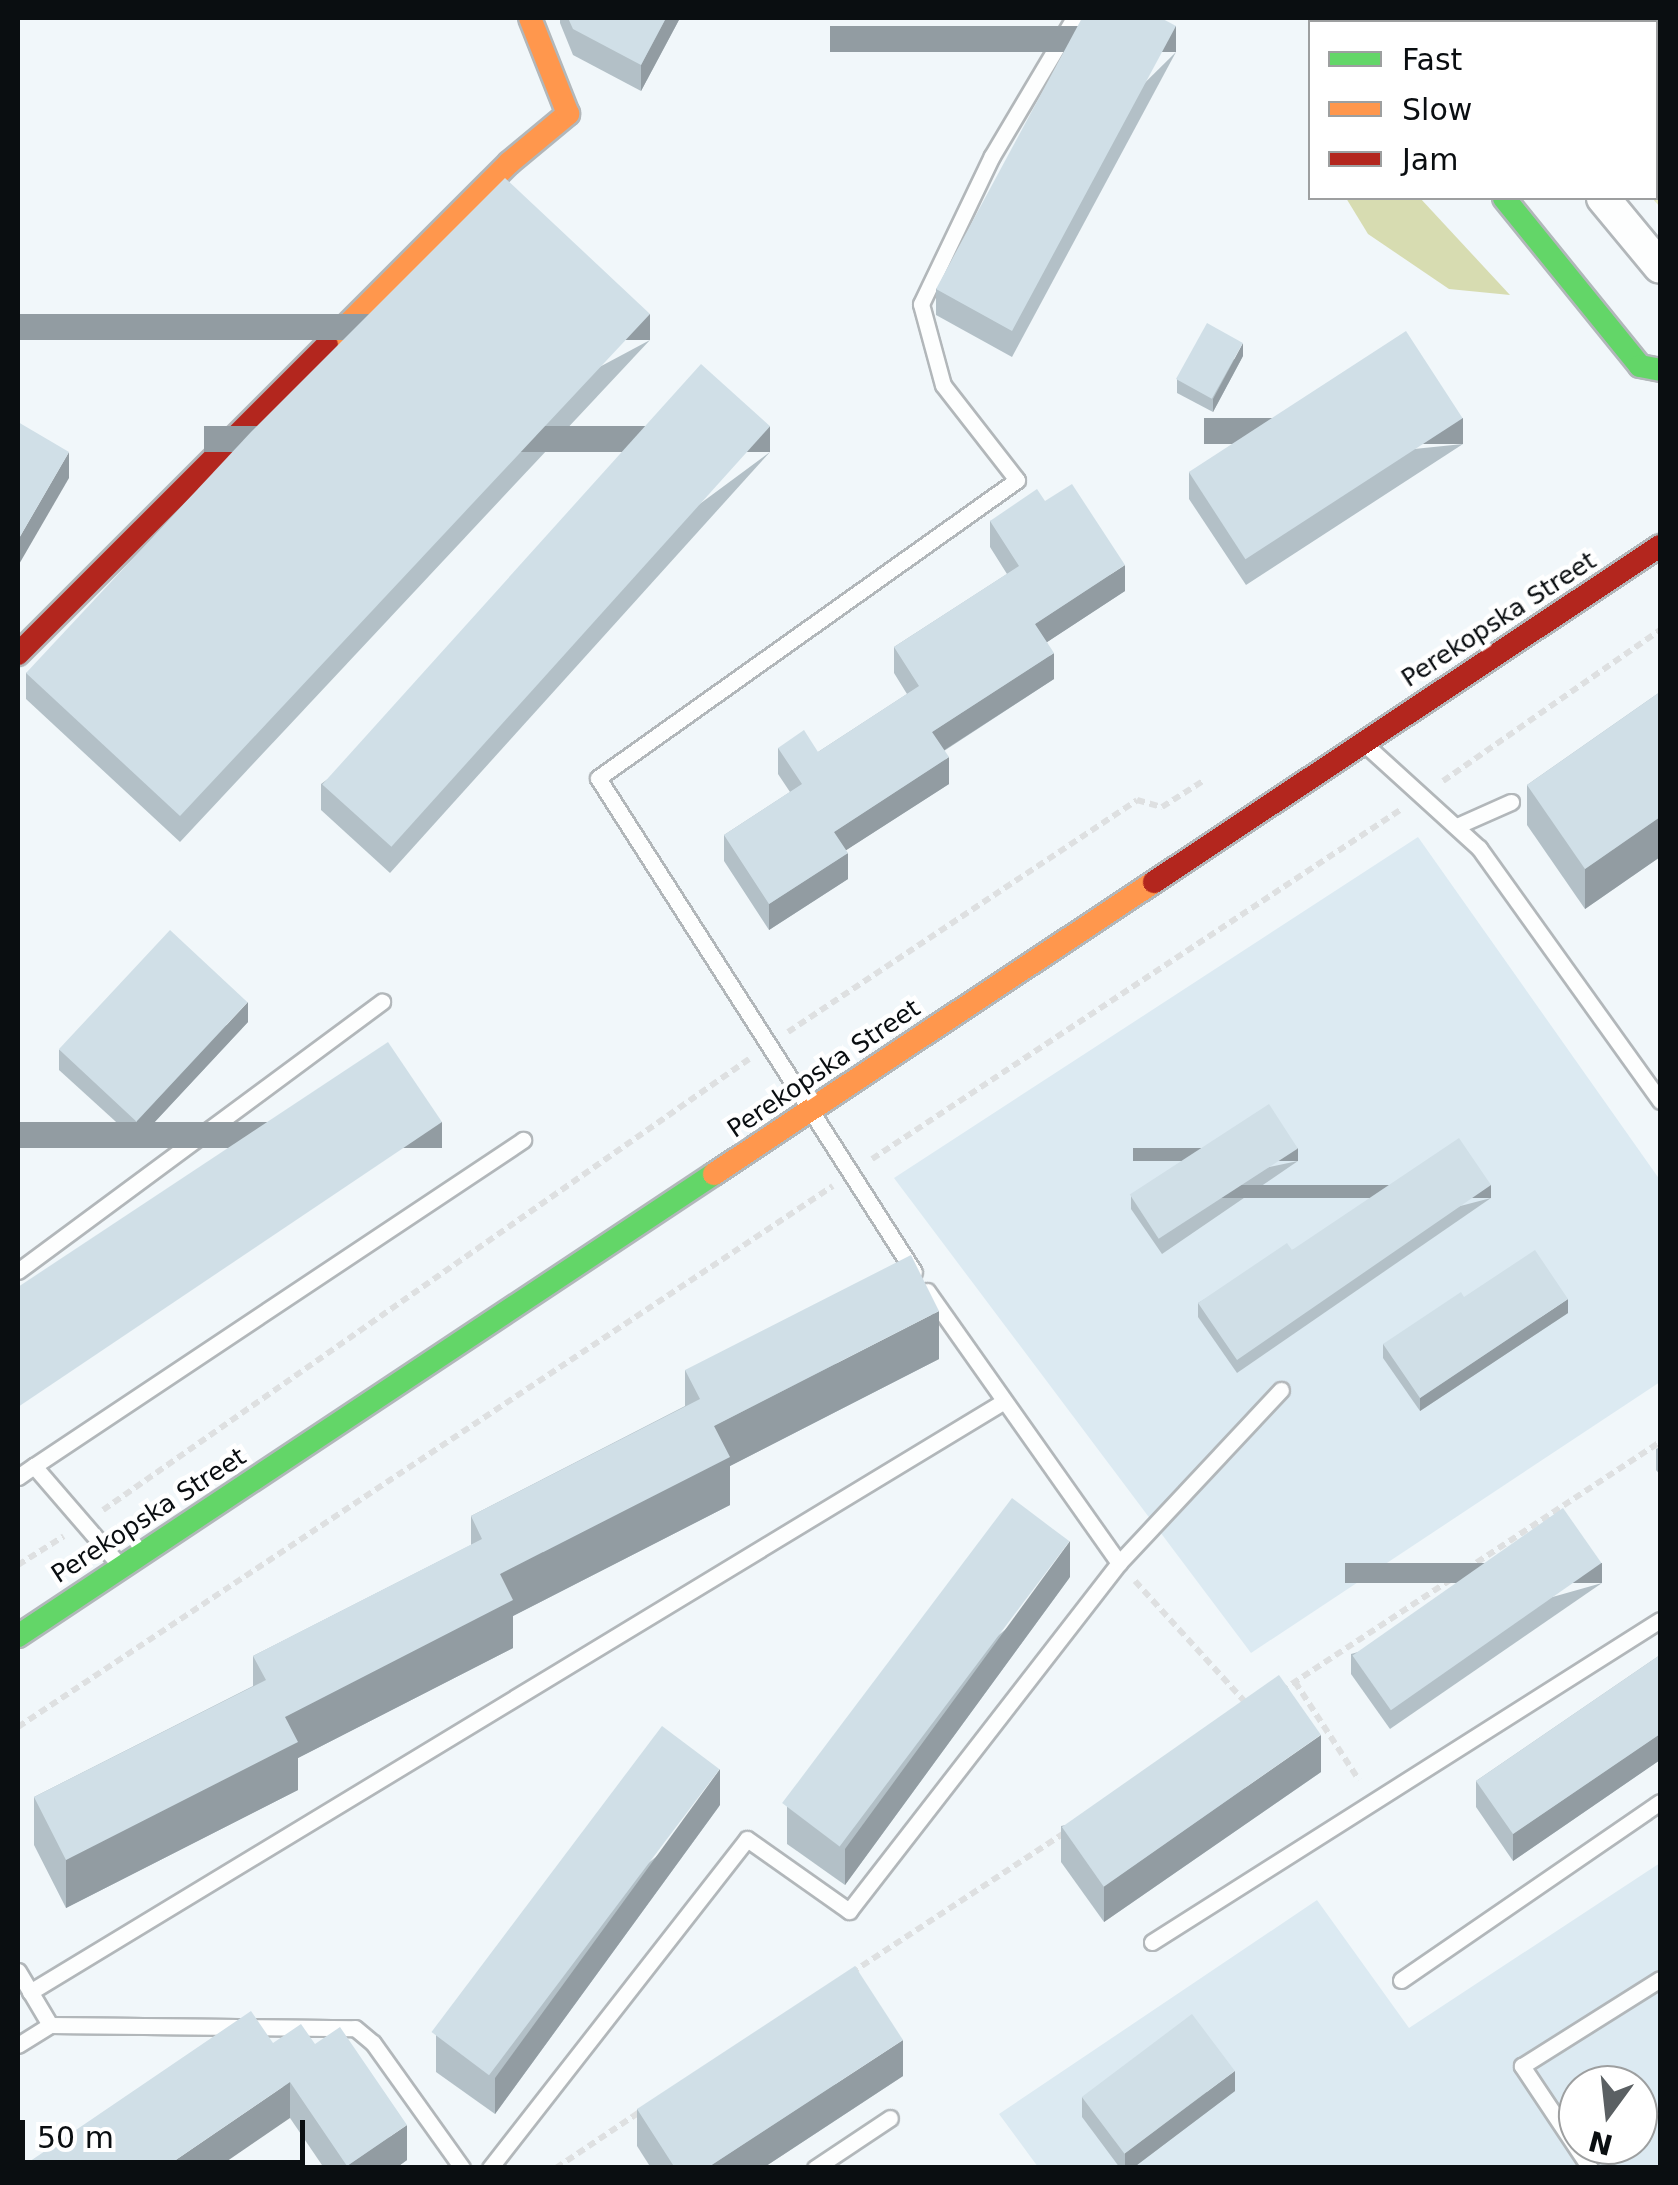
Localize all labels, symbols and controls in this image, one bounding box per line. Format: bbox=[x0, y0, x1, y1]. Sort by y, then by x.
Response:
legend bbox=[1308, 20, 1658, 200]
text: Fast bbox=[1402, 42, 1462, 77]
text: Slow bbox=[1402, 92, 1472, 127]
text: Jam bbox=[1402, 142, 1458, 177]
street label: Perekopska Street bbox=[1396, 546, 1602, 694]
street label: Perekopska Street bbox=[722, 993, 926, 1145]
street label: Perekopska Street bbox=[46, 1442, 252, 1590]
north arrow bbox=[1558, 2065, 1658, 2165]
scale bar bbox=[25, 2100, 310, 2162]
text: 50 m bbox=[37, 2120, 114, 2155]
text: N bbox=[1585, 2124, 1616, 2161]

